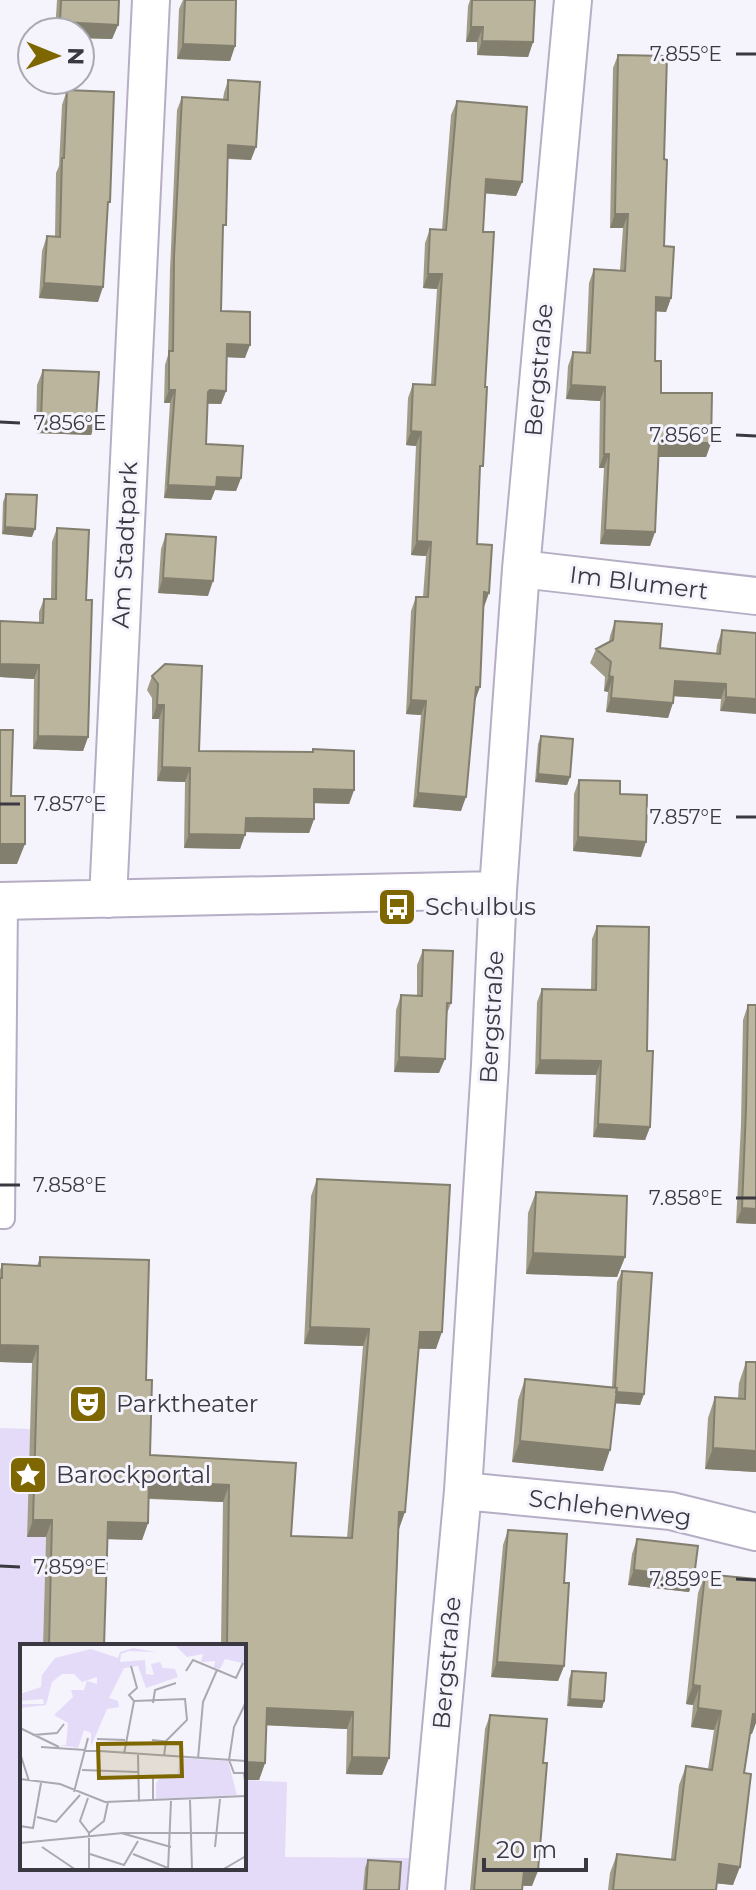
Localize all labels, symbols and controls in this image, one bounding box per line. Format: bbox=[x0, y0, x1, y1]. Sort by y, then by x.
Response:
north arrow bbox=[16, 16, 96, 96]
text: 7.855°E bbox=[650, 42, 722, 66]
text: N bbox=[62, 47, 89, 65]
street label: Bergstraße bbox=[518, 302, 559, 438]
text: 7.856°E bbox=[34, 411, 106, 435]
text: 7.856°E bbox=[650, 423, 722, 447]
street label: Am Stadtpark bbox=[106, 460, 143, 629]
street label: Im Blumert bbox=[568, 560, 710, 605]
text: 7.857°E bbox=[34, 792, 106, 816]
text: 7.857°E bbox=[650, 805, 722, 829]
bus stop icon: Schulbus bbox=[376, 886, 418, 928]
place label: Schulbus bbox=[425, 892, 536, 921]
street label: Bergstraße bbox=[474, 950, 509, 1084]
text: 7.858°E bbox=[33, 1173, 107, 1197]
text: 7.858°E bbox=[649, 1186, 723, 1210]
theatre icon: Parktheater bbox=[67, 1383, 109, 1425]
place label: Parktheater bbox=[116, 1389, 259, 1418]
place icon: Barockportal bbox=[7, 1454, 49, 1496]
place label: Barockportal bbox=[56, 1460, 211, 1489]
street label: Schlehenweg bbox=[527, 1483, 693, 1532]
text: 7.859°E bbox=[33, 1555, 107, 1579]
text: 7.859°E bbox=[649, 1567, 723, 1591]
street label: Bergstraße bbox=[426, 1595, 467, 1731]
inset map bbox=[20, 1644, 246, 1870]
scale bar bbox=[484, 1822, 586, 1872]
text: 20 m bbox=[496, 1835, 557, 1864]

